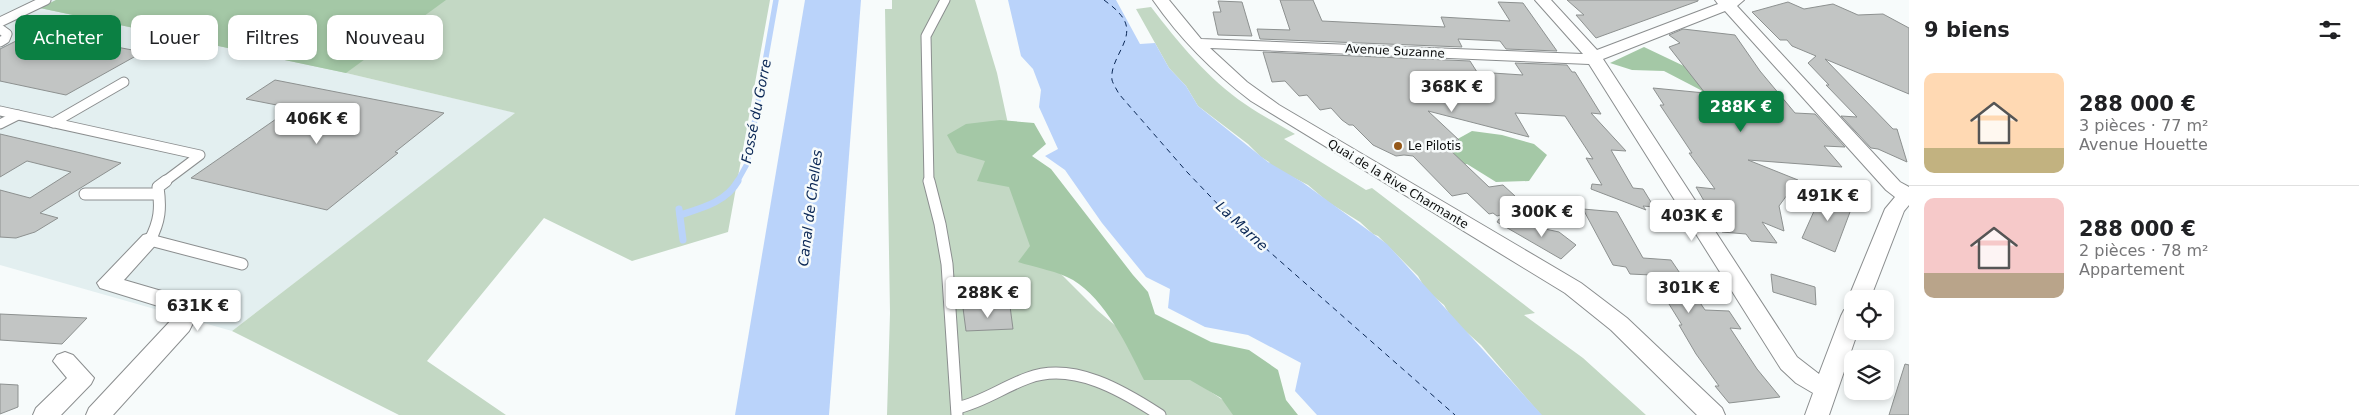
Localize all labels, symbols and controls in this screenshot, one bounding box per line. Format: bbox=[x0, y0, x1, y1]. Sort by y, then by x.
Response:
chip: Acheter bbox=[15, 15, 121, 60]
chip: Louer bbox=[131, 15, 218, 60]
chip: Filtres bbox=[228, 15, 317, 60]
chip: Nouveau bbox=[327, 15, 443, 60]
icon: filters bbox=[2316, 16, 2344, 44]
text: 9 biens bbox=[1924, 18, 2010, 42]
street label: Avenue Suzanne bbox=[1345, 41, 1445, 61]
water label: Fossé du Gorre bbox=[738, 57, 774, 165]
pin: 368K € bbox=[1411, 70, 1493, 113]
text: 368K € bbox=[1421, 77, 1483, 96]
pin: 288K € bbox=[1700, 90, 1782, 133]
text: 288 000 € bbox=[2079, 92, 2196, 116]
icon: home bbox=[1964, 93, 2024, 153]
text: 288K € bbox=[1710, 97, 1772, 116]
pin: 406K € bbox=[276, 102, 358, 145]
text: 406K € bbox=[286, 109, 348, 128]
text: 3 pièces · 77 m² bbox=[2079, 116, 2208, 135]
text: Avenue Houette bbox=[2079, 135, 2208, 154]
street label: Quai de la Rive Charmante bbox=[1325, 136, 1471, 232]
place label: Le Pilotis bbox=[1408, 139, 1461, 153]
marker: Le Pilotis bbox=[1392, 140, 1404, 152]
water label: Canal de Chelles bbox=[795, 149, 825, 267]
pin: 491K € bbox=[1787, 180, 1869, 222]
text: 491K € bbox=[1797, 186, 1859, 205]
pin: 300K € bbox=[1501, 196, 1583, 238]
water label: La Marne bbox=[1213, 198, 1271, 254]
pin: 403K € bbox=[1651, 200, 1733, 242]
text: 300K € bbox=[1511, 202, 1573, 221]
text: 403K € bbox=[1661, 206, 1723, 225]
text: 288 000 € bbox=[2079, 217, 2196, 241]
icon: home bbox=[1964, 218, 2024, 278]
text: 2 pièces · 78 m² bbox=[2079, 241, 2208, 260]
text: Appartement bbox=[2079, 260, 2185, 279]
pin: 301K € bbox=[1648, 272, 1730, 314]
pin: 288K € bbox=[947, 276, 1029, 319]
text: 301K € bbox=[1658, 278, 1720, 297]
text: 288K € bbox=[957, 283, 1019, 302]
pin: 631K € bbox=[157, 290, 239, 332]
map controls bbox=[1844, 290, 1894, 400]
button: locate bbox=[1844, 290, 1894, 340]
text: 631K € bbox=[167, 296, 229, 315]
button: layers bbox=[1844, 350, 1894, 400]

